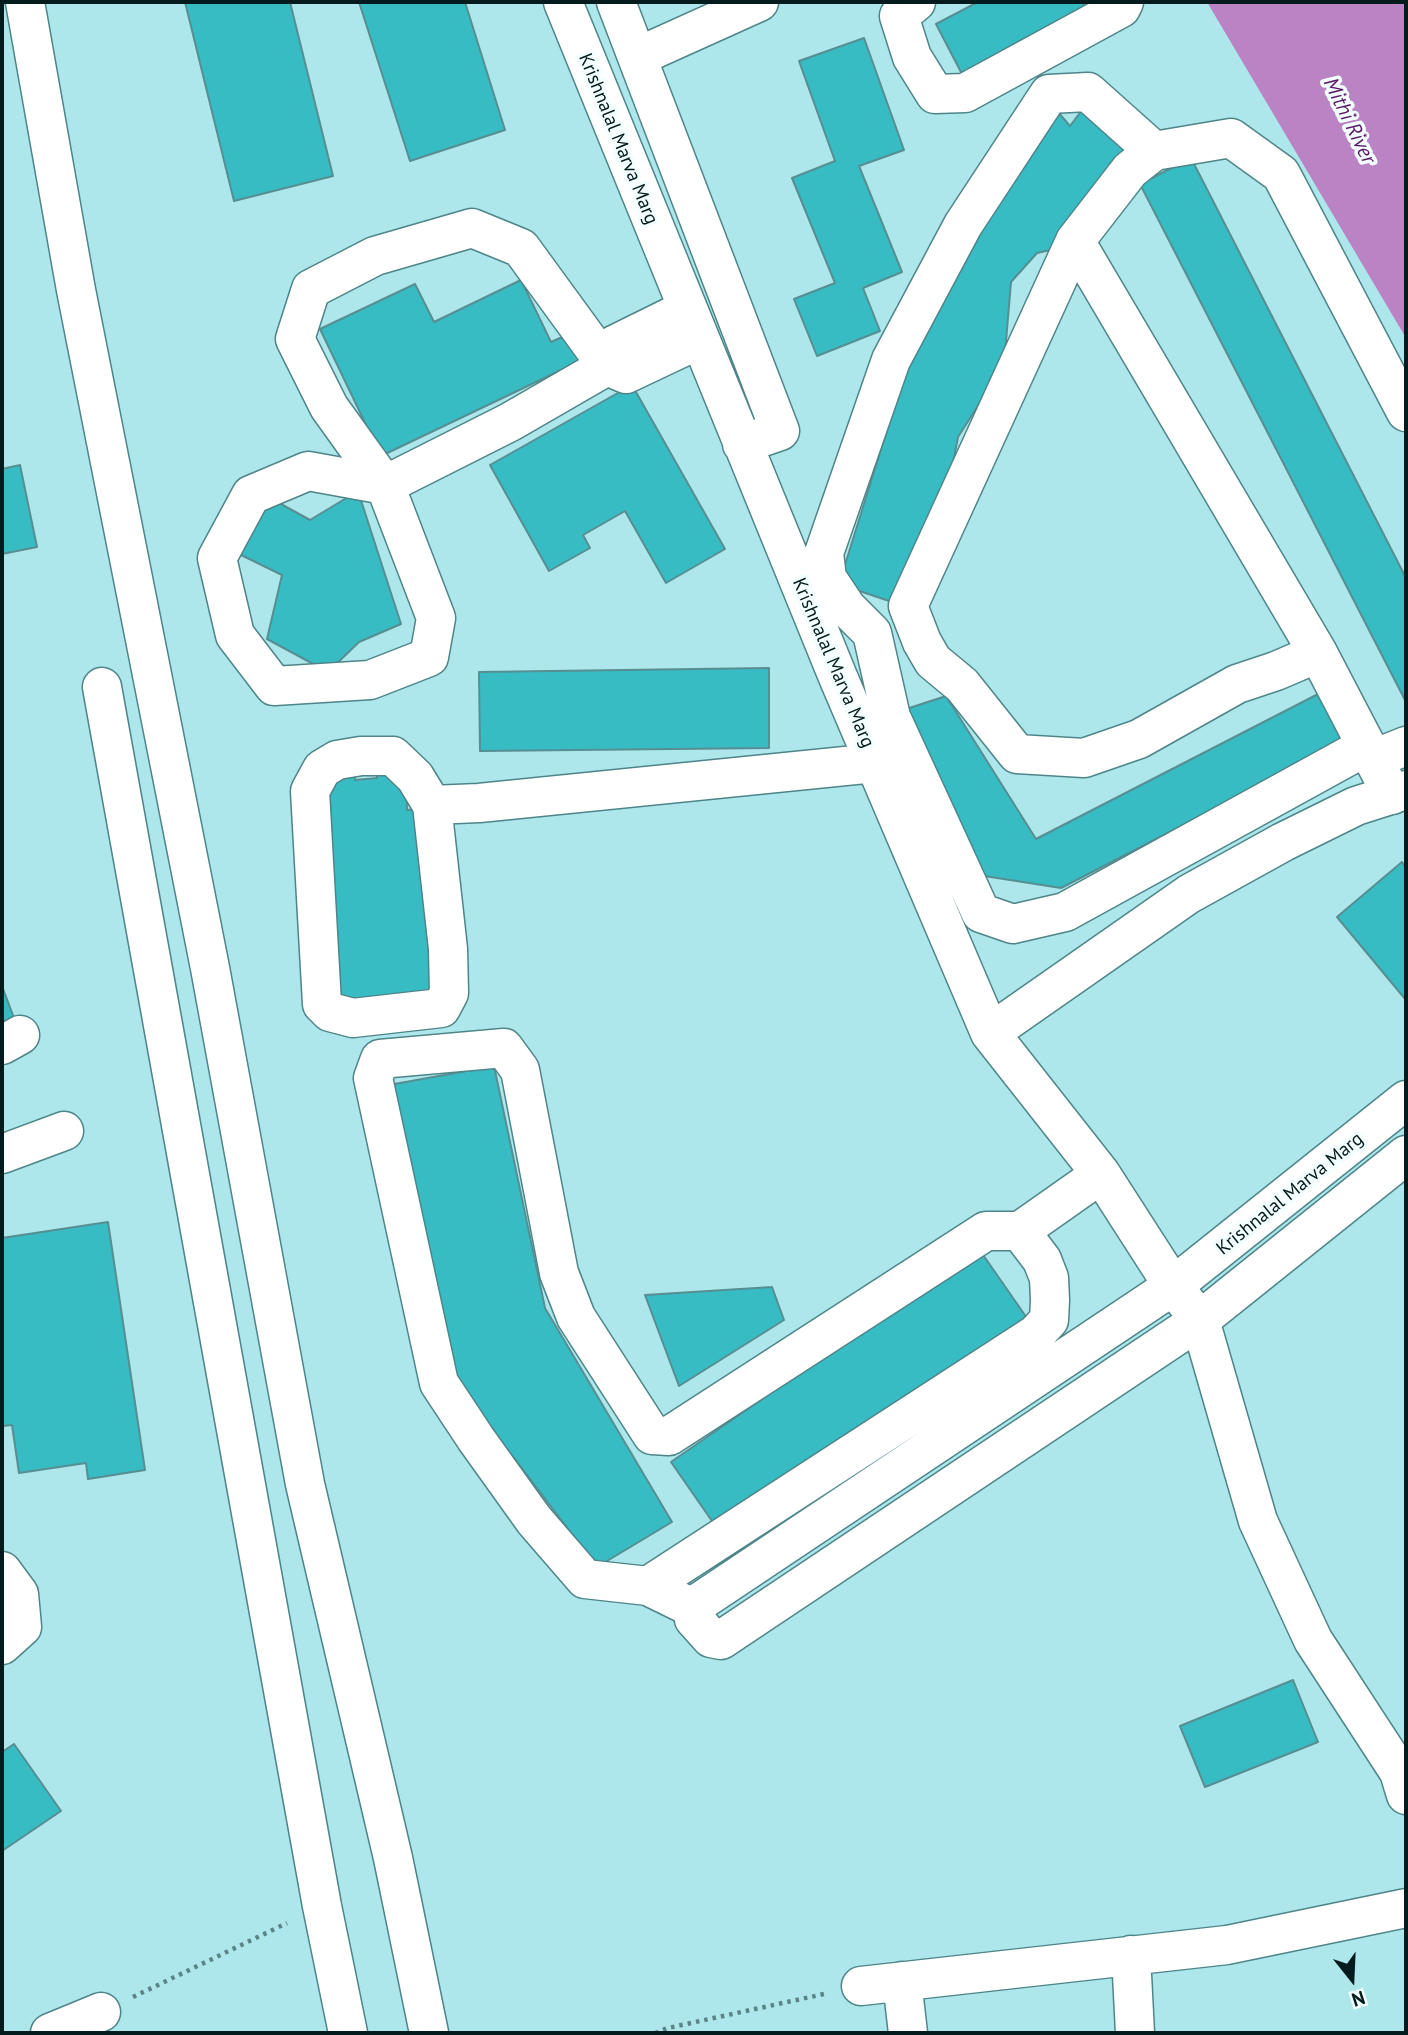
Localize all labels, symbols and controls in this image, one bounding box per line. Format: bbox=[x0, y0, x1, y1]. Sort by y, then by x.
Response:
street label: Krishnalal Marva Marg bbox=[573, 50, 663, 228]
water label: Mithi River bbox=[1317, 74, 1381, 168]
street label: Krishnalal Marva Marg bbox=[787, 575, 879, 751]
street label: Krishnalal Marva Marg bbox=[1212, 1128, 1368, 1260]
north arrow bbox=[1317, 1944, 1387, 2014]
text: N bbox=[1349, 1986, 1368, 2012]

